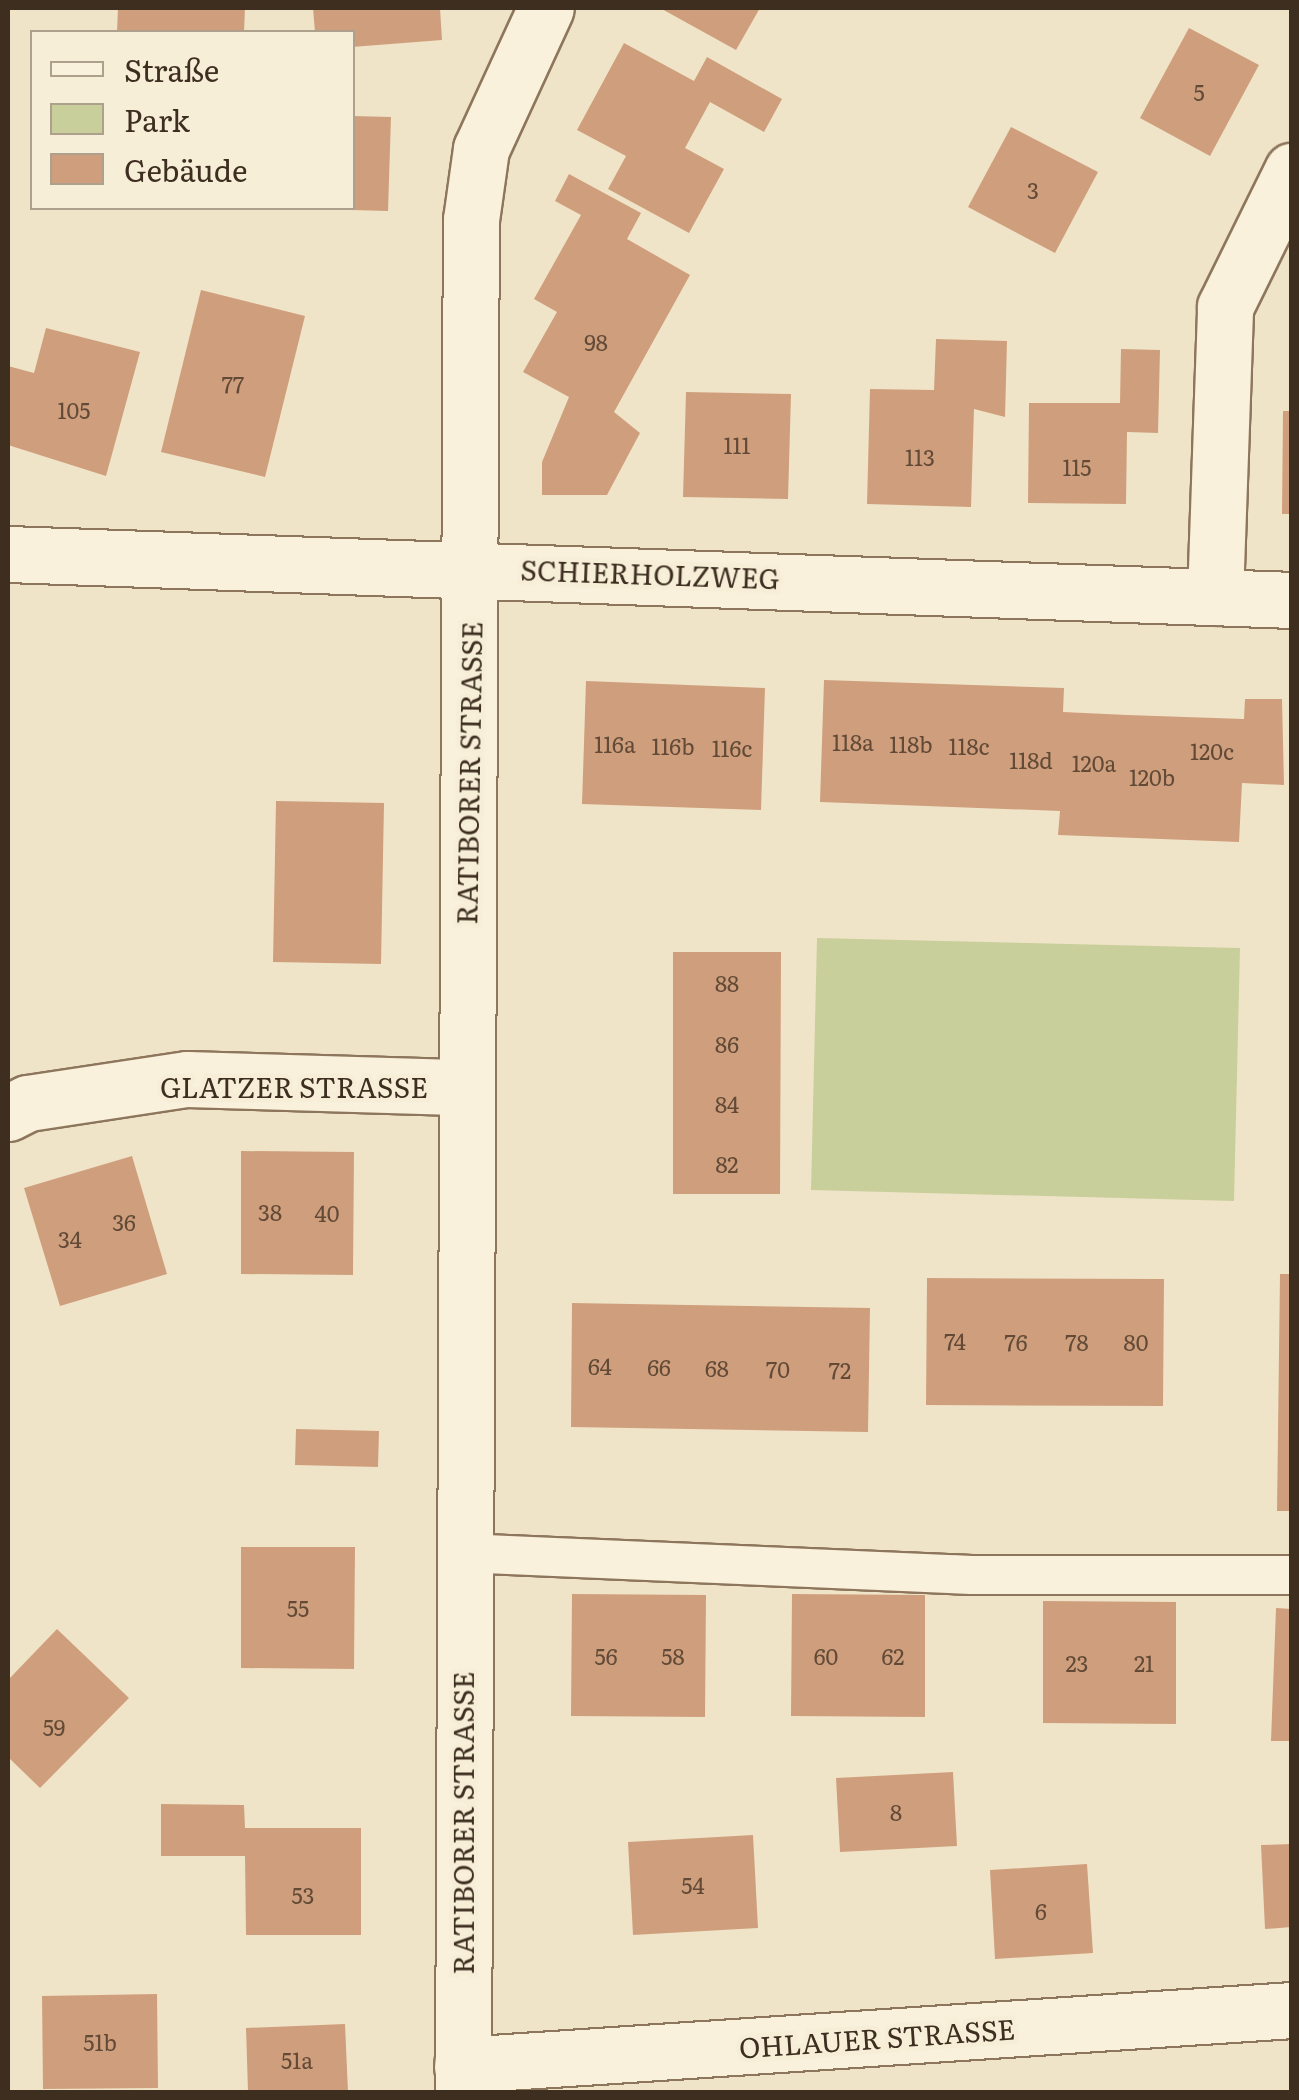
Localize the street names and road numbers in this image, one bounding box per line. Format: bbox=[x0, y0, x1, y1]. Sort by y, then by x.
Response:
street label: SCHIERHOLZWEG bbox=[520, 552, 780, 594]
street label: RATIBORER STRASSE bbox=[449, 621, 487, 925]
street label: GLATZER STRASSE bbox=[160, 1069, 428, 1103]
street label: RATIBORER STRASSE bbox=[445, 1671, 479, 1975]
street label: OHLAUER STRASSE bbox=[738, 2011, 1016, 2063]

